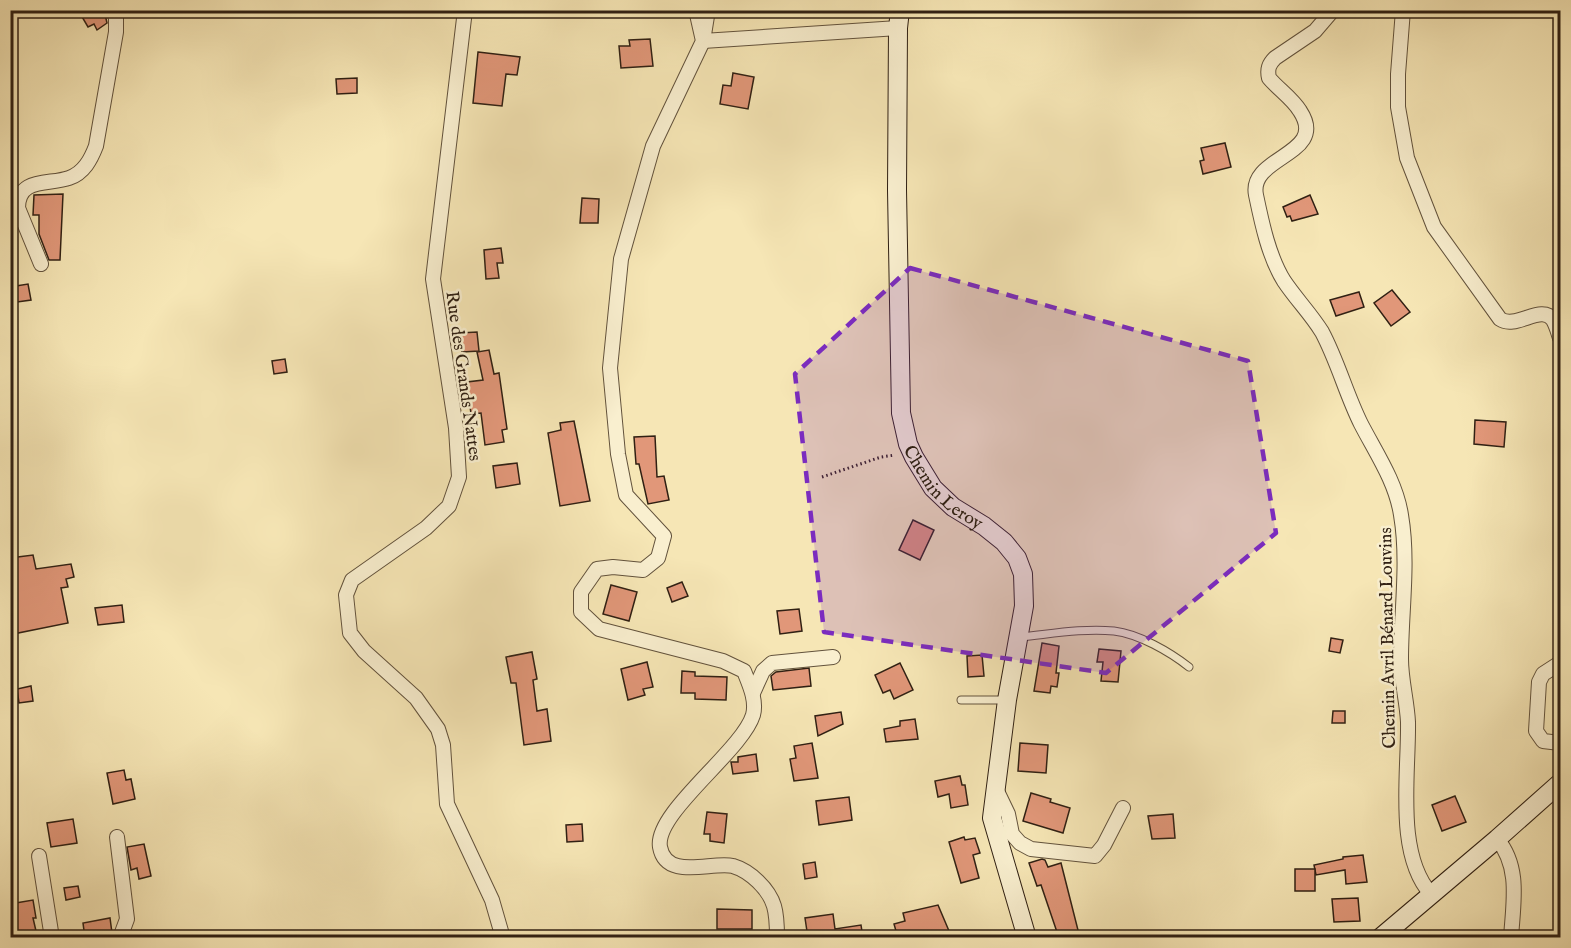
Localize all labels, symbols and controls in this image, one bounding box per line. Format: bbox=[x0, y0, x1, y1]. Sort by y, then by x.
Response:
street label: Rue des Grands Nattes bbox=[439, 290, 486, 463]
street label: Chemin Leroy bbox=[897, 442, 987, 536]
street label: Chemin Avril Bénard Louvins bbox=[1375, 527, 1402, 749]

